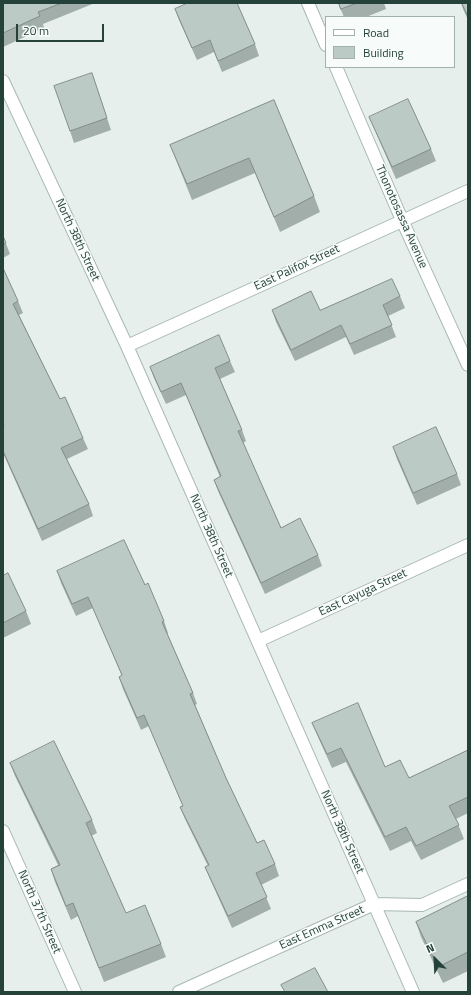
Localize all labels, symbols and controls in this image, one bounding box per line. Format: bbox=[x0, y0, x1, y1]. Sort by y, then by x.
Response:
scale bar bbox=[18, 16, 106, 42]
legend bbox=[325, 16, 455, 68]
text: 20 m bbox=[23, 21, 49, 40]
text: Road bbox=[363, 23, 389, 42]
text: Building bbox=[363, 43, 404, 62]
street label: Thonotosassa Avenue bbox=[372, 163, 430, 271]
street label: North 38th Street bbox=[52, 196, 102, 284]
street label: East Palifox Street bbox=[252, 242, 342, 294]
street label: North 38th Street bbox=[186, 492, 236, 580]
street label: East Cayuga Street bbox=[317, 566, 409, 620]
street label: North 38th Street bbox=[317, 788, 367, 876]
street label: North 37th Street bbox=[14, 868, 64, 956]
street label: East Emma Street bbox=[277, 903, 367, 953]
north arrow bbox=[415, 939, 455, 979]
text: N bbox=[423, 939, 437, 957]

